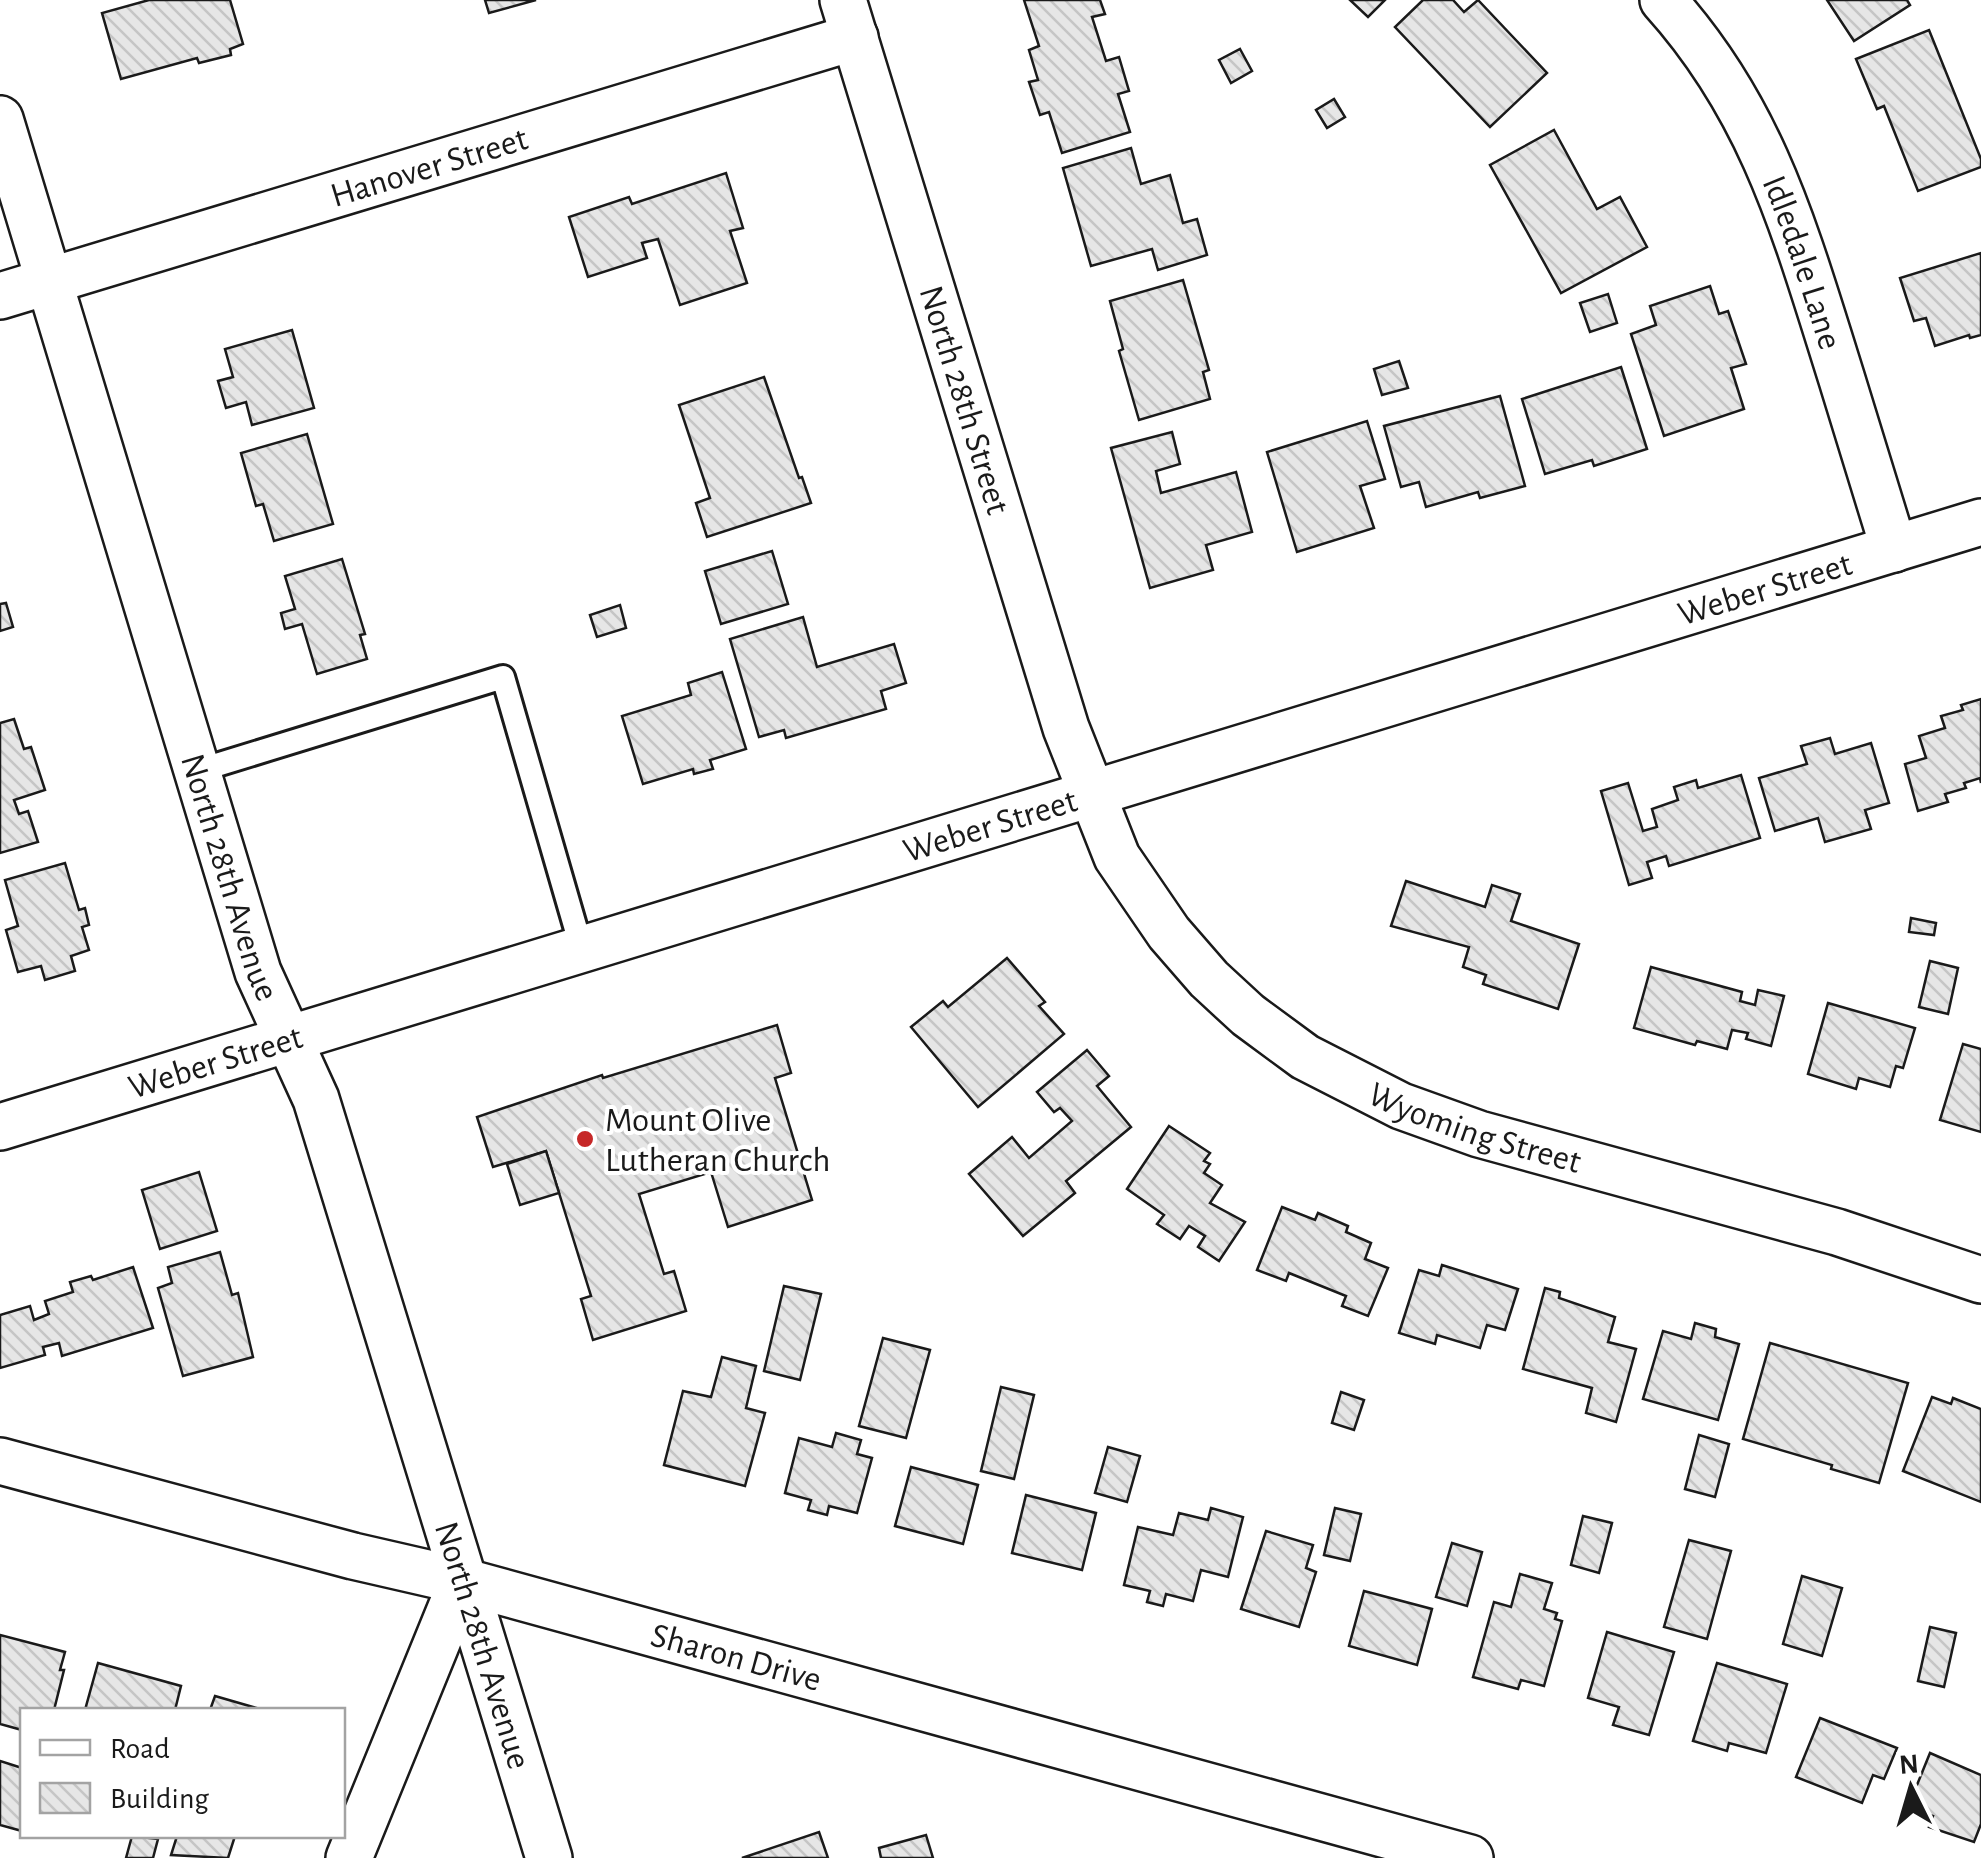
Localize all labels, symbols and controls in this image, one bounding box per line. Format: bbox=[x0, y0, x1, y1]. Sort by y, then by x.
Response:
street label: Hanover Street bbox=[327, 121, 532, 214]
street label: Idledale Lane bbox=[1756, 171, 1847, 354]
street label: North 28th Street bbox=[913, 282, 1015, 518]
street label: Weber Street bbox=[1674, 547, 1856, 632]
street label: North 28th Avenue bbox=[174, 750, 285, 1006]
street label: Weber Street bbox=[899, 783, 1081, 869]
street label: Weber Street bbox=[125, 1020, 307, 1106]
street label: Wyoming Street bbox=[1362, 1076, 1585, 1180]
place label: Mount Olive Lutheran Church bbox=[605, 1103, 830, 1178]
marker: Mount Olive Lutheran Church bbox=[574, 1128, 596, 1150]
street label: North 28th Avenue bbox=[428, 1518, 537, 1773]
street label: Sharon Drive bbox=[647, 1618, 825, 1698]
legend bbox=[20, 1708, 345, 1838]
text: Road bbox=[110, 1734, 170, 1764]
north arrow bbox=[1861, 1738, 1961, 1838]
text: N bbox=[1898, 1750, 1920, 1780]
text: Building bbox=[110, 1784, 209, 1814]

